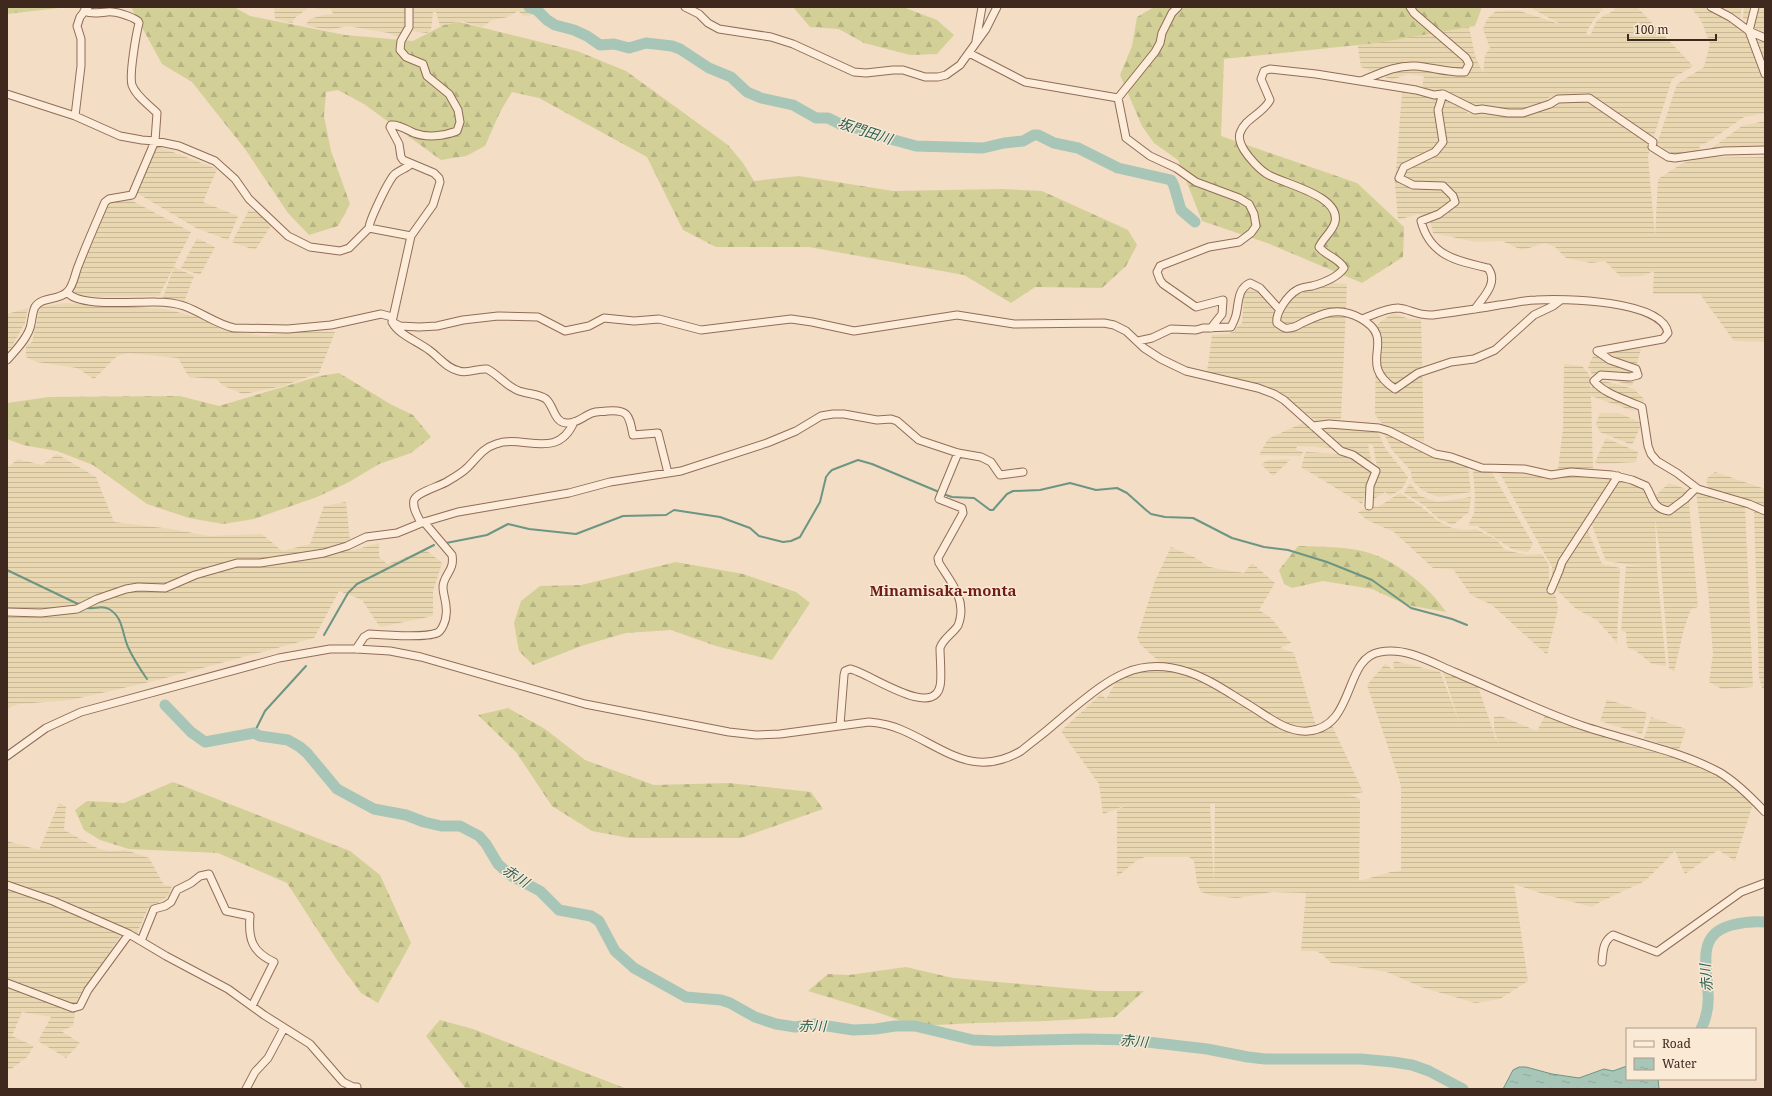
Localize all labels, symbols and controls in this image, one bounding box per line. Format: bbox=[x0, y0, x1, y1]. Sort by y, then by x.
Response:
scale bar bbox=[1628, 16, 1716, 42]
text: 100 m bbox=[1634, 21, 1669, 38]
water label: 坂門田川 bbox=[836, 113, 897, 149]
district label: Minamisaka-monta bbox=[869, 580, 1017, 600]
water label: 赤川 bbox=[499, 860, 535, 892]
water label: 赤川 bbox=[1695, 961, 1716, 993]
water label: 赤川 bbox=[798, 1016, 828, 1035]
legend bbox=[1626, 1028, 1756, 1080]
water label: 赤川 bbox=[1119, 1030, 1151, 1051]
text: Road bbox=[1662, 1035, 1692, 1052]
text: Water bbox=[1662, 1055, 1697, 1072]

